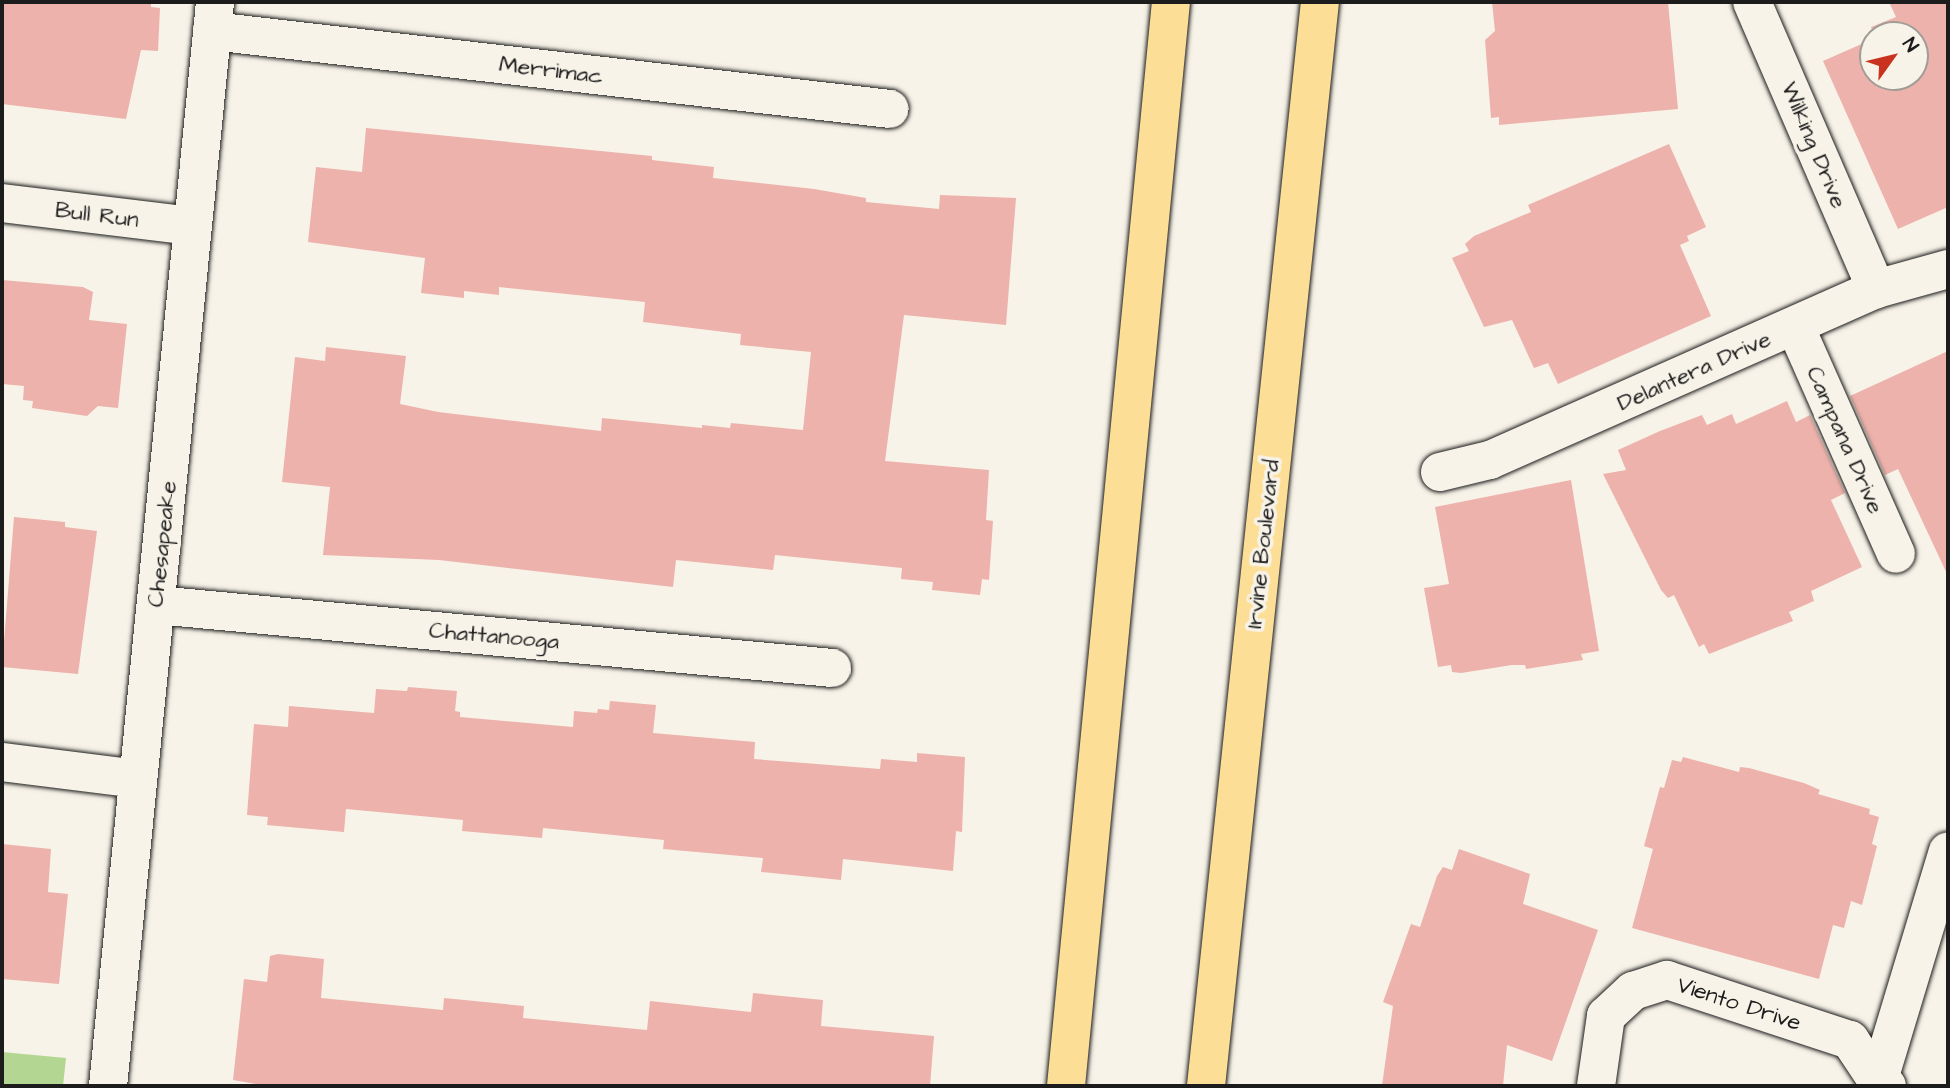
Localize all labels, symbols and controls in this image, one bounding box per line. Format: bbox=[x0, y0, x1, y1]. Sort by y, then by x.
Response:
north arrow bbox=[1859, 21, 1929, 91]
text: N bbox=[1896, 33, 1925, 58]
street label: Merrimac bbox=[497, 50, 605, 90]
street label: Wilking Drive bbox=[1775, 78, 1853, 212]
street label: Bull Run bbox=[54, 196, 140, 234]
street label: Delantera Drive bbox=[1613, 325, 1775, 417]
street label: Campana Drive bbox=[1800, 362, 1890, 518]
street label: Irvine Boulevard bbox=[1240, 458, 1286, 630]
street label: Chesapeake bbox=[142, 479, 182, 609]
street label: Chattanooga bbox=[428, 617, 560, 655]
street label: Viento Drive bbox=[1674, 971, 1804, 1037]

